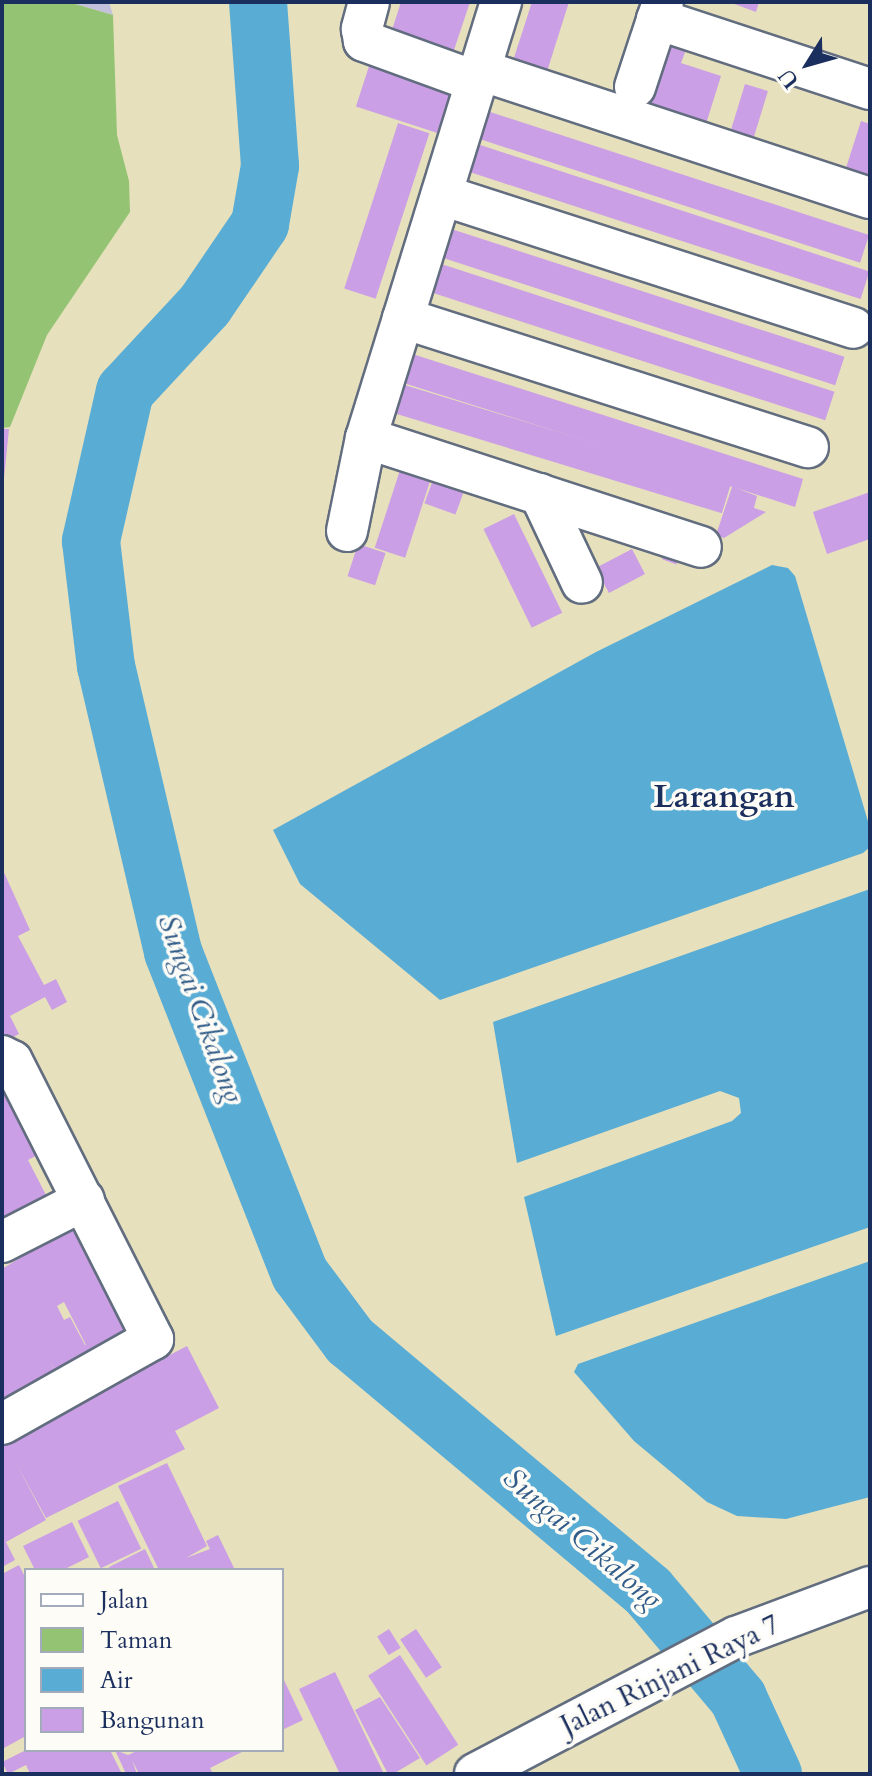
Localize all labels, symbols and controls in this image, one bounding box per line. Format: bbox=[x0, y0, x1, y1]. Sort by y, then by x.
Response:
north arrow bbox=[768, 24, 848, 104]
text: U bbox=[771, 62, 806, 95]
district label: Larangan bbox=[653, 778, 795, 816]
water label: Sungai Cikalong bbox=[149, 910, 251, 1108]
water label: Sungai Cikalong bbox=[496, 1461, 668, 1617]
legend bbox=[24, 1568, 284, 1752]
text: Jalan bbox=[100, 1584, 149, 1617]
street label: Jalan Rinjani Raya 7 bbox=[555, 1608, 785, 1742]
text: Taman bbox=[100, 1624, 172, 1657]
text: Air bbox=[100, 1664, 133, 1697]
text: Bangunan bbox=[100, 1704, 205, 1737]

